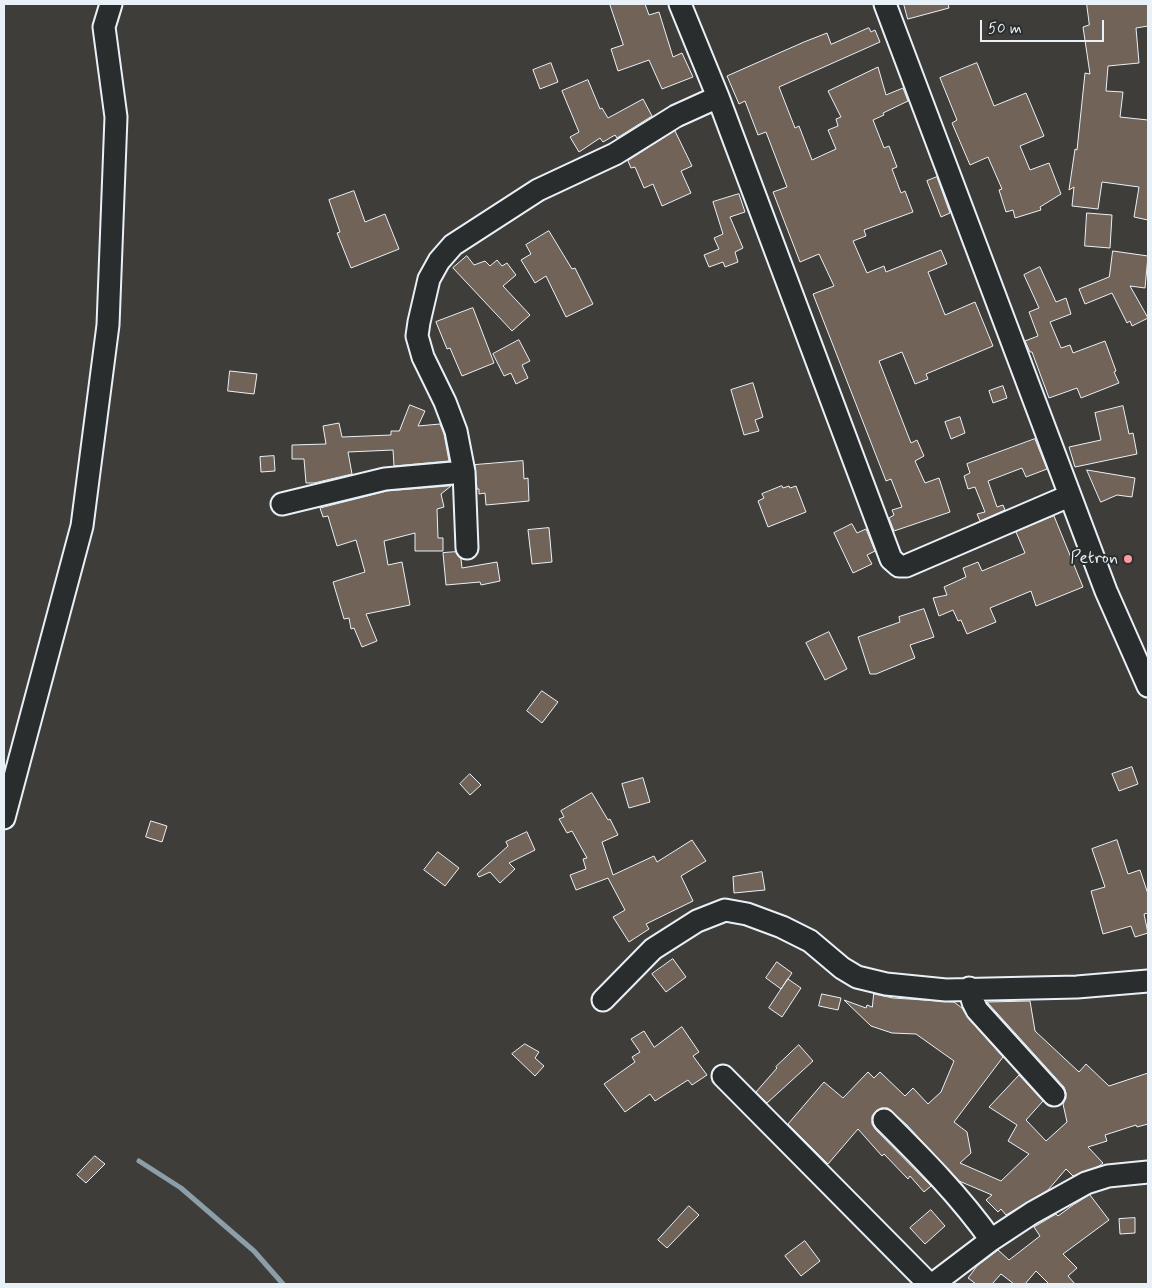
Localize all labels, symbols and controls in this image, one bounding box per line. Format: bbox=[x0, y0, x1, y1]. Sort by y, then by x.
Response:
scale bar bbox=[982, 10, 1106, 42]
text: 50 m bbox=[988, 19, 1022, 39]
place label: Petron bbox=[1070, 548, 1118, 570]
marker: Petron bbox=[1122, 553, 1134, 565]

